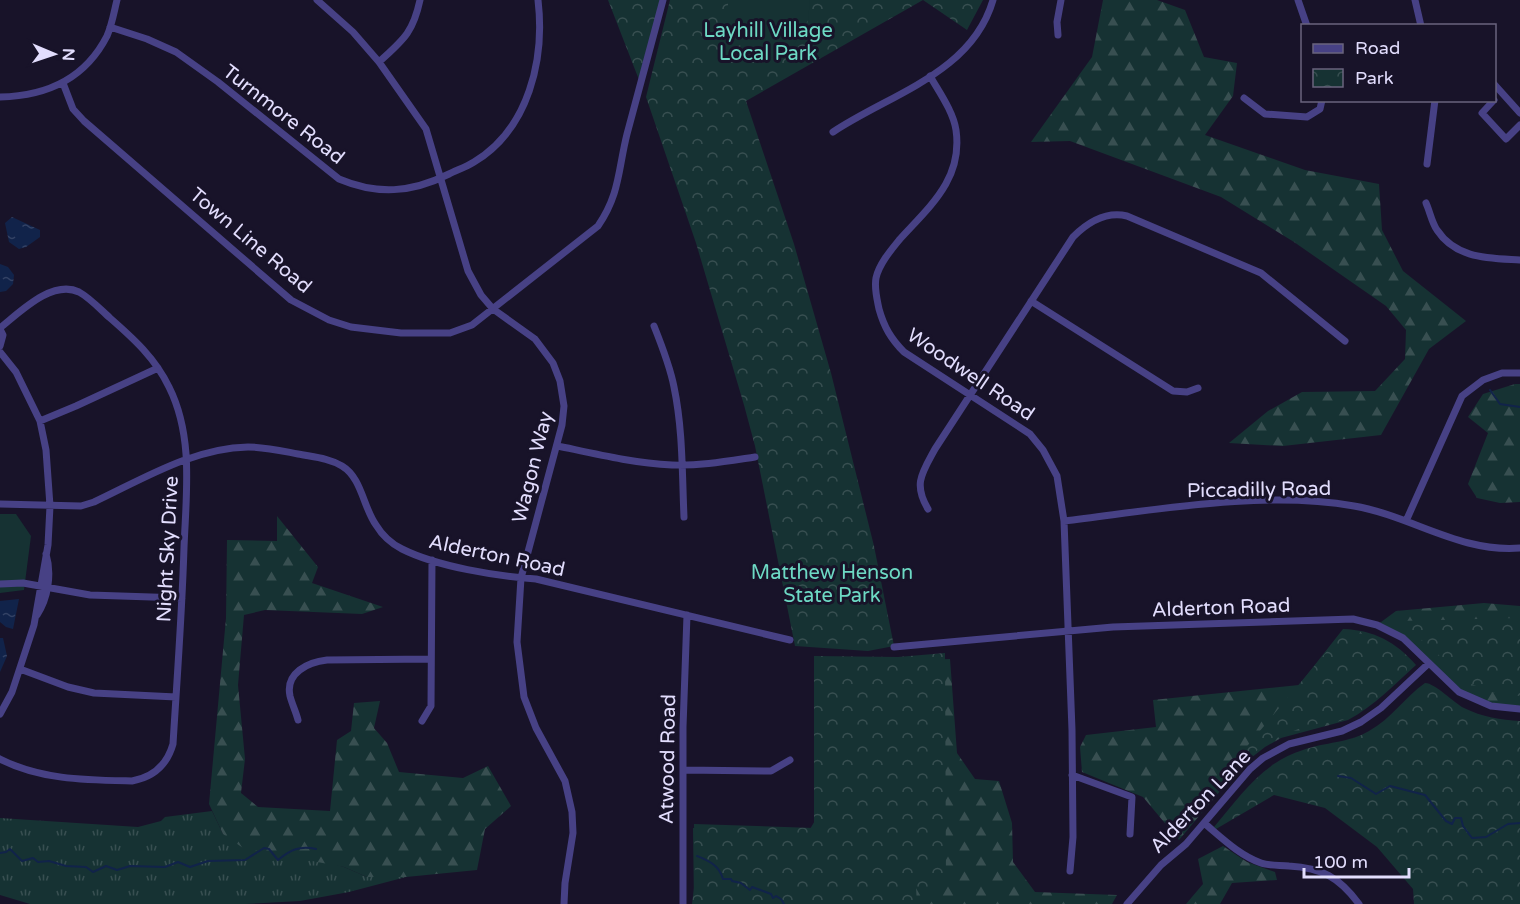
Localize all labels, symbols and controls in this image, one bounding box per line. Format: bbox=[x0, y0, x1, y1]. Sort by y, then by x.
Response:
park label: Layhill Village Local Park bbox=[703, 19, 833, 66]
north arrow bbox=[24, 24, 84, 84]
legend bbox=[1301, 24, 1496, 102]
text: Road bbox=[1355, 37, 1400, 59]
text: N bbox=[58, 48, 78, 61]
street label: Turnmore Road bbox=[218, 60, 349, 170]
text: Park bbox=[1355, 67, 1394, 89]
street label: Town Line Road bbox=[185, 183, 316, 299]
street label: Woodwell Road bbox=[902, 323, 1039, 426]
street label: Wagon Way bbox=[508, 409, 558, 525]
street label: Night Sky Drive bbox=[152, 475, 184, 623]
street label: Piccadilly Road bbox=[1187, 477, 1331, 503]
street label: Alderton Road bbox=[426, 530, 567, 582]
park label: Matthew Henson State Park bbox=[751, 561, 913, 608]
street label: Alderton Road bbox=[1151, 594, 1291, 622]
street label: Atwood Road bbox=[655, 694, 681, 824]
street label: Alderton Lane bbox=[1145, 745, 1256, 858]
scale bar bbox=[1304, 841, 1409, 879]
text: 100 m bbox=[1313, 851, 1368, 873]

